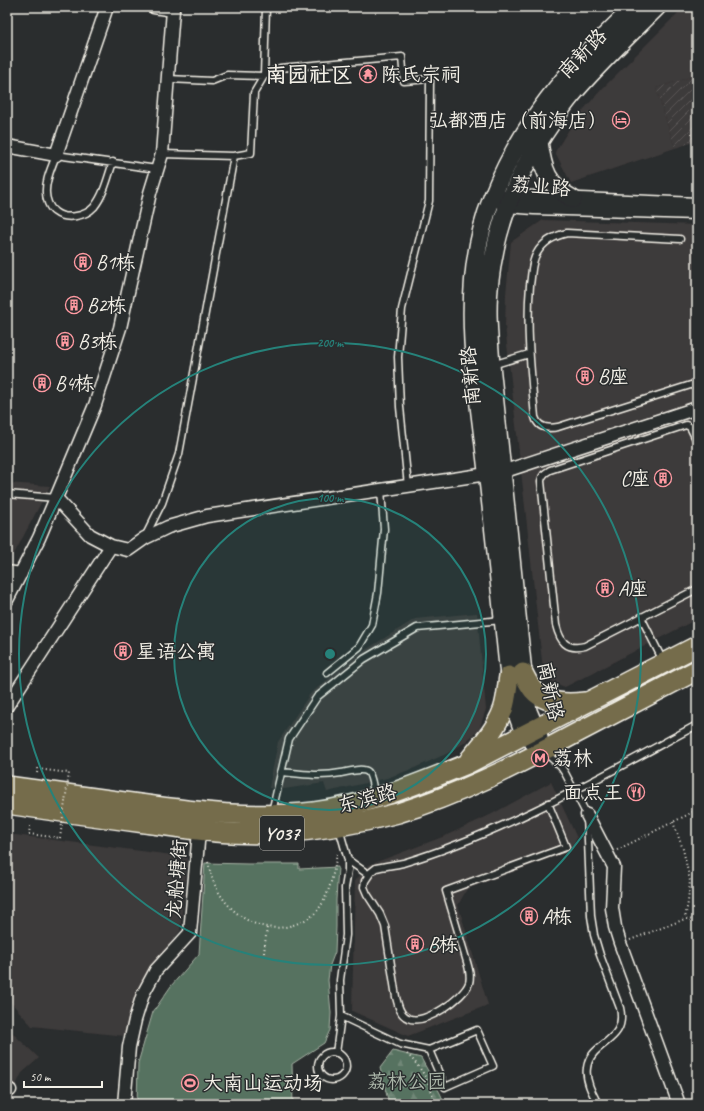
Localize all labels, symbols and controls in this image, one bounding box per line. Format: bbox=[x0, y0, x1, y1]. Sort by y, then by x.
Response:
street label: 南新路 bbox=[553, 22, 613, 84]
district label: 南园社区 bbox=[265, 61, 353, 89]
place label: 陈氏宗祠 bbox=[381, 62, 461, 87]
temple icon: 陈氏宗祠 bbox=[358, 64, 378, 84]
place label: 弘都酒店（前海店） bbox=[428, 108, 608, 133]
hotel icon: 弘都酒店（前海店） bbox=[611, 110, 631, 130]
street label: 荔业路 bbox=[510, 171, 573, 202]
place label: B1栋 bbox=[96, 250, 135, 275]
building icon: B1栋 bbox=[73, 252, 93, 272]
place label: B2栋 bbox=[87, 293, 126, 318]
building icon: B2栋 bbox=[64, 295, 84, 315]
place label: B3栋 bbox=[78, 329, 117, 354]
building icon: B3栋 bbox=[55, 331, 75, 351]
text: 200 m bbox=[317, 335, 344, 351]
street label: 南新路 bbox=[455, 344, 486, 407]
place label: B座 bbox=[598, 364, 628, 389]
building icon: B座 bbox=[575, 366, 595, 386]
place label: B4栋 bbox=[55, 371, 94, 396]
building icon: B4栋 bbox=[32, 373, 52, 393]
place label: C座 bbox=[621, 466, 650, 491]
building icon: C座 bbox=[653, 468, 673, 488]
text: 100 m bbox=[317, 490, 344, 506]
place label: A座 bbox=[618, 576, 648, 601]
building icon: A座 bbox=[595, 578, 615, 598]
place label: 星语公寓 bbox=[136, 639, 216, 664]
building icon: 星语公寓 bbox=[113, 641, 133, 661]
centre of rings bbox=[323, 647, 337, 661]
street label: 南新路 bbox=[532, 659, 569, 724]
place label: 荔林 bbox=[553, 746, 593, 771]
metro station icon: 荔林 bbox=[530, 748, 550, 768]
street label: 东滨路 bbox=[335, 778, 400, 818]
place label: 面点王 bbox=[563, 780, 623, 805]
restaurant icon: 面点王 bbox=[626, 782, 646, 802]
road number: Y037 bbox=[260, 816, 304, 850]
street label: 龙船塘街 bbox=[161, 838, 192, 920]
place label: A栋 bbox=[542, 904, 572, 929]
building icon: A栋 bbox=[519, 906, 539, 926]
place label: B栋 bbox=[428, 932, 458, 957]
building icon: B栋 bbox=[405, 934, 425, 954]
scale bar bbox=[24, 1063, 102, 1089]
text: 50 m bbox=[30, 1069, 52, 1085]
park label: 荔林公园 bbox=[367, 1069, 447, 1094]
place label: 大南山运动场 bbox=[203, 1071, 323, 1096]
sports icon: 大南山运动场 bbox=[180, 1073, 200, 1093]

